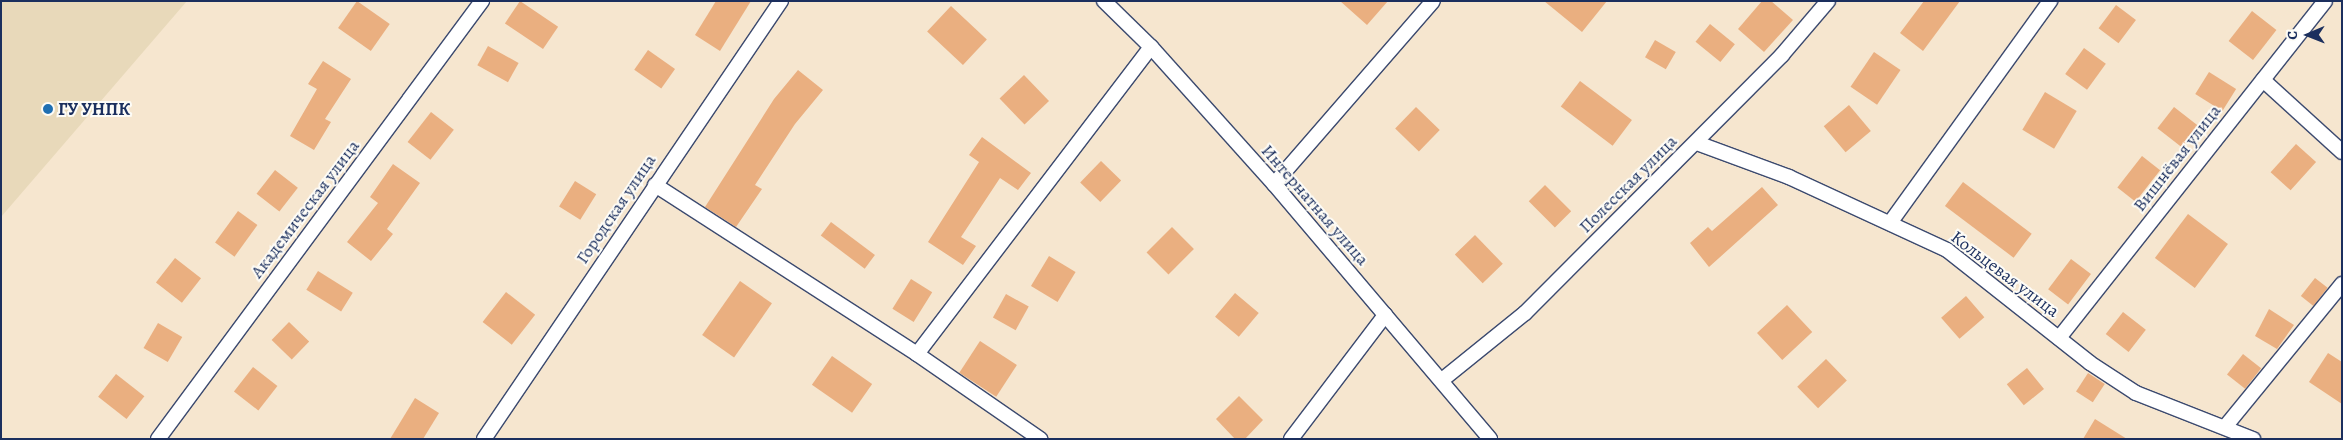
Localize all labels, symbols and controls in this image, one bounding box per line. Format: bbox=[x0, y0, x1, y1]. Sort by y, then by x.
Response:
north arrow bbox=[2283, 10, 2333, 60]
text: С bbox=[2283, 31, 2302, 40]
place label: ГУ УНПК bbox=[58, 98, 130, 120]
street label: Вишнёвая улица bbox=[2129, 100, 2225, 216]
marker: ГУ УНПК bbox=[42, 103, 54, 115]
street label: Полесская улица bbox=[1575, 131, 1681, 237]
street label: Академическая улица bbox=[246, 136, 364, 282]
street label: Интернатная улица bbox=[1257, 140, 1373, 270]
street label: Городская улица bbox=[571, 150, 661, 268]
street label: Кольцевая улица bbox=[1947, 226, 2063, 322]

